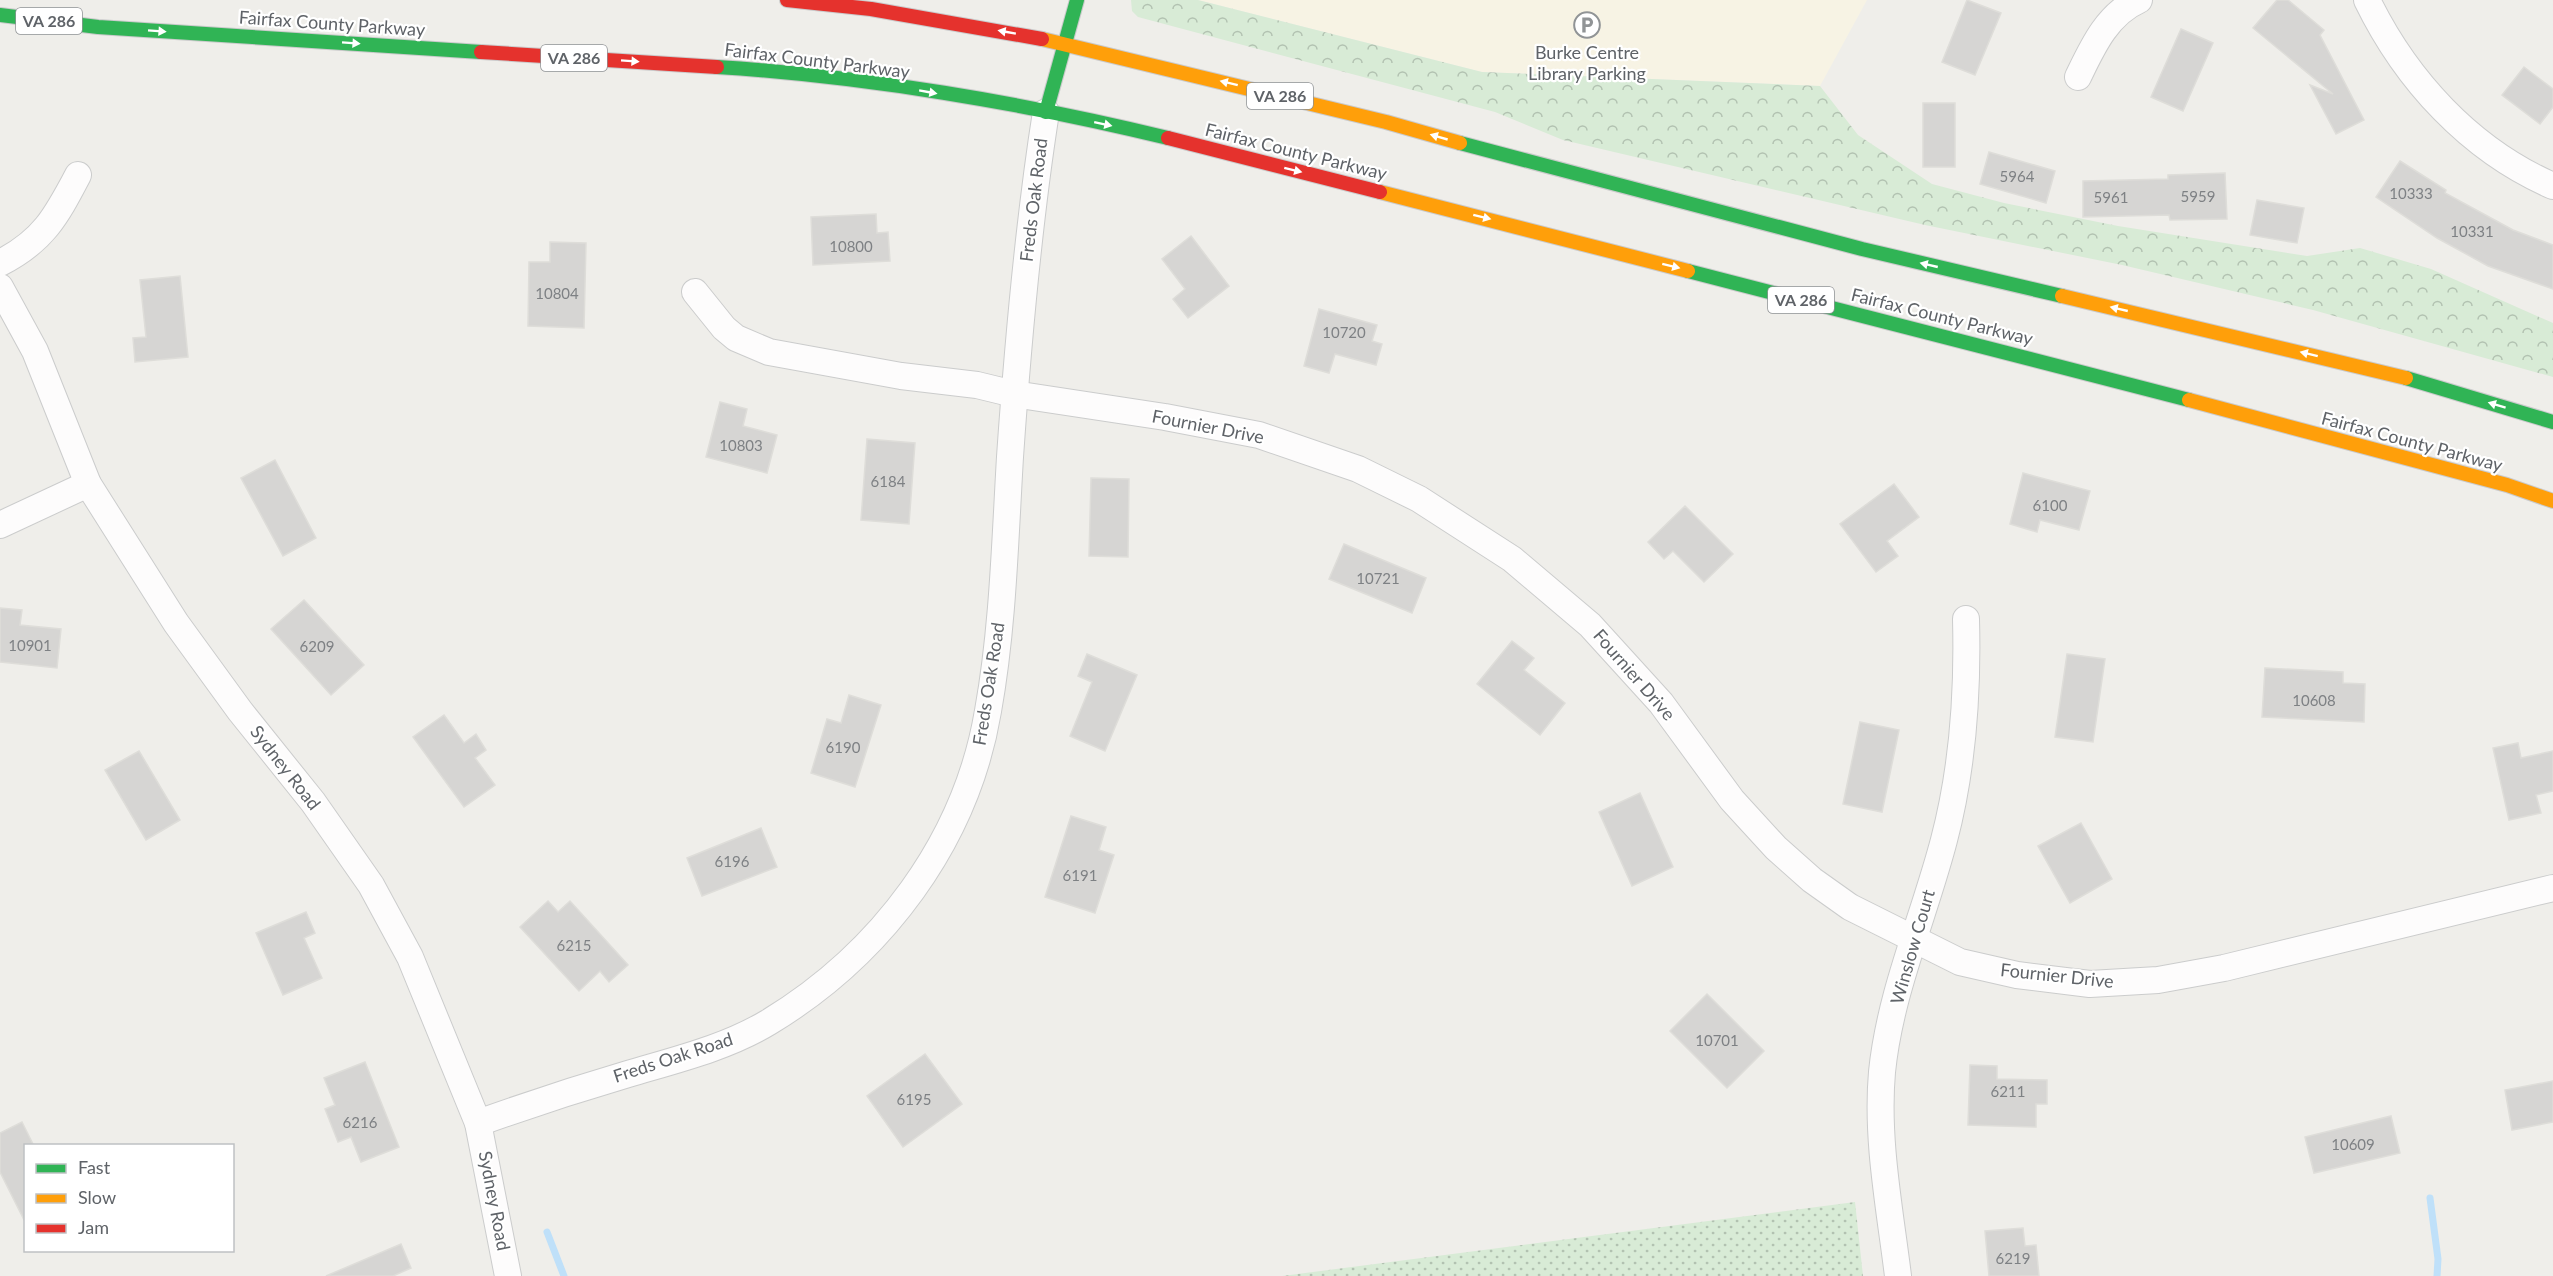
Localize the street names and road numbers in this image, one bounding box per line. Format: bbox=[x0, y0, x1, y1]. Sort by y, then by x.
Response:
street label: Fairfax County Parkway bbox=[238, 6, 427, 41]
road number: VA 286 bbox=[16, 8, 82, 34]
street label: Fairfax County Parkway bbox=[723, 38, 912, 82]
road number: VA 286 bbox=[541, 45, 607, 71]
road number: VA 286 bbox=[1247, 83, 1313, 109]
street label: Fairfax County Parkway bbox=[1203, 118, 1390, 184]
street label: Freds Oak Road bbox=[1015, 137, 1052, 263]
street label: Fairfax County Parkway bbox=[1849, 283, 2036, 349]
road number: VA 286 bbox=[1768, 287, 1834, 313]
street label: Fournier Drive bbox=[1150, 404, 1266, 448]
street label: Fairfax County Parkway bbox=[2319, 406, 2506, 476]
street label: Freds Oak Road bbox=[967, 621, 1009, 747]
street label: Fournier Drive bbox=[1589, 624, 1680, 724]
street label: Sydney Road bbox=[246, 721, 326, 814]
street label: Winslow Court bbox=[1885, 886, 1939, 1007]
street label: Fournier Drive bbox=[1999, 958, 2115, 992]
street label: Freds Oak Road bbox=[610, 1027, 735, 1087]
street label: Sydney Road bbox=[475, 1149, 515, 1253]

